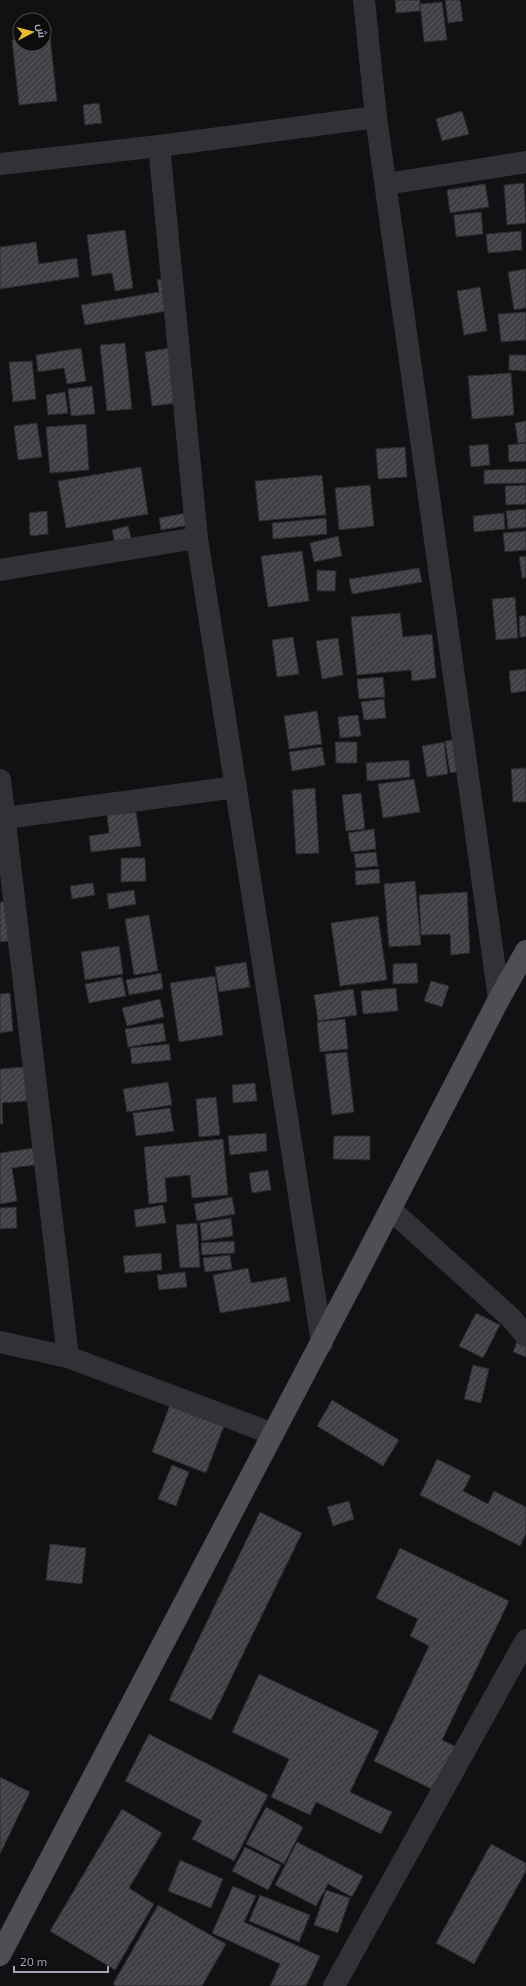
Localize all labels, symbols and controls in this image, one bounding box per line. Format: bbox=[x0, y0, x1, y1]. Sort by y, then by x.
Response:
north arrow bbox=[12, 12, 52, 52]
text: ش bbox=[34, 23, 50, 39]
scale bar bbox=[14, 1948, 108, 1974]
text: 20 m bbox=[20, 1954, 47, 1968]

